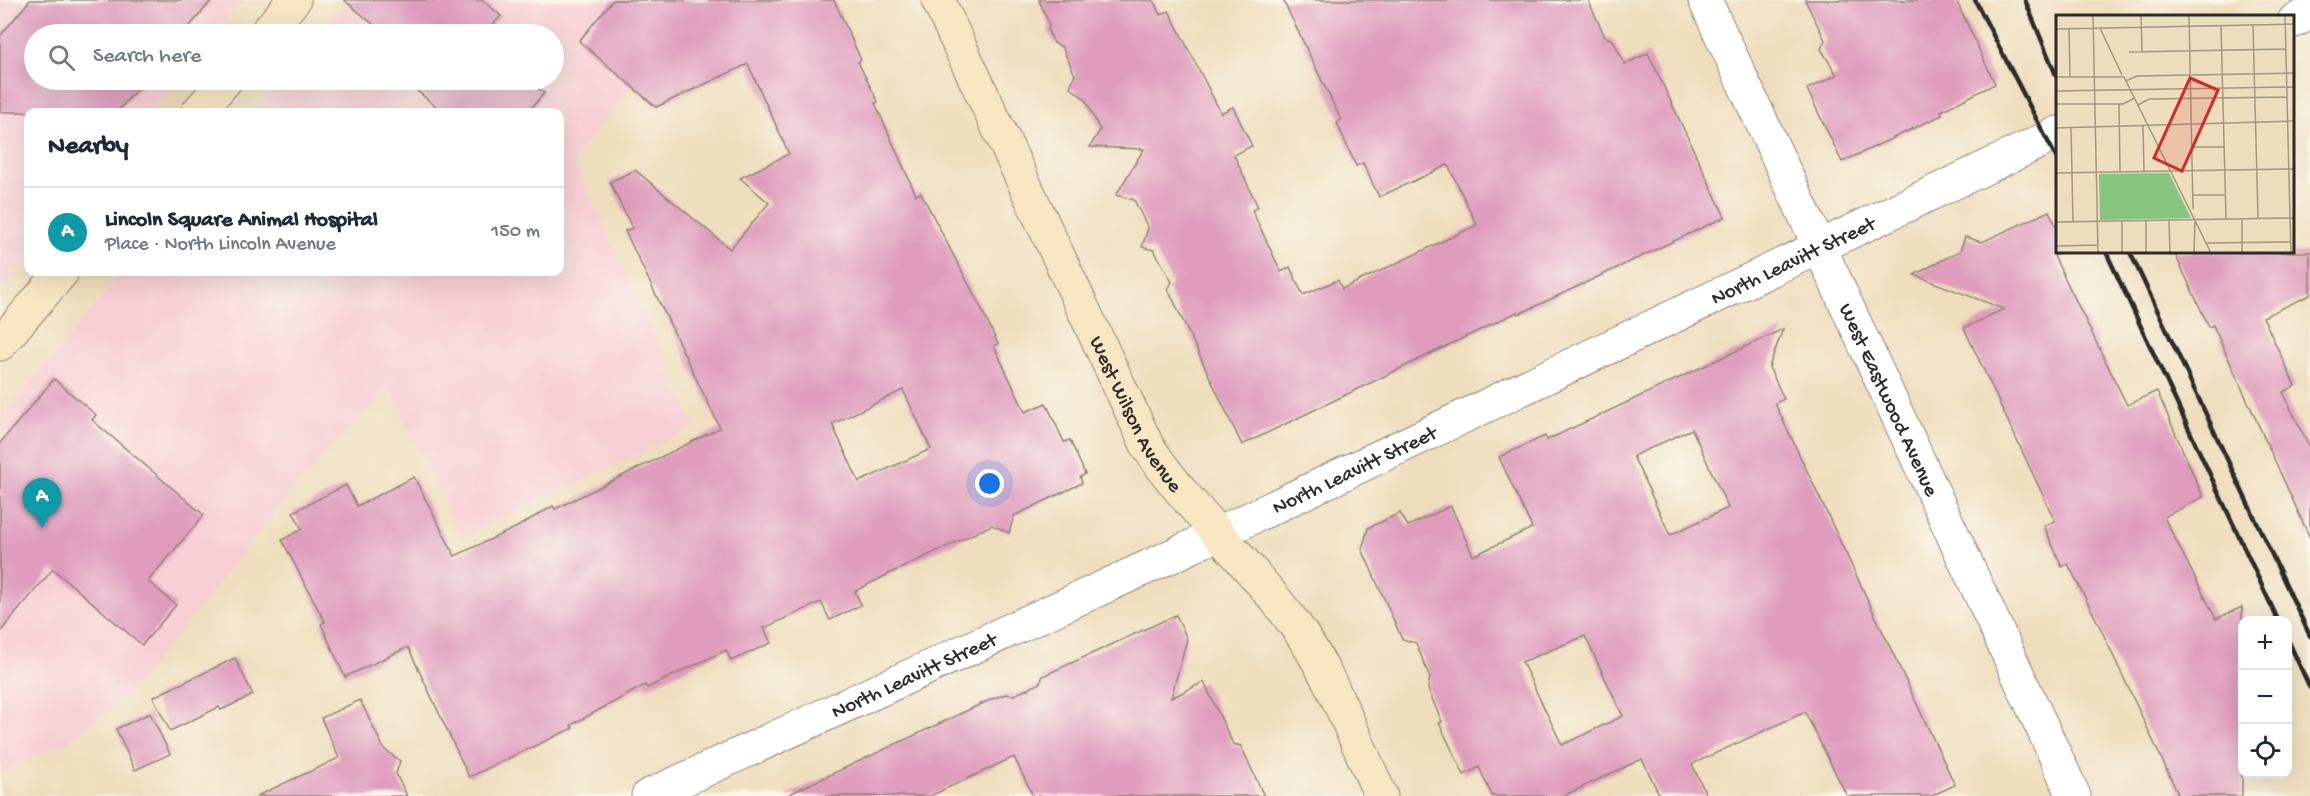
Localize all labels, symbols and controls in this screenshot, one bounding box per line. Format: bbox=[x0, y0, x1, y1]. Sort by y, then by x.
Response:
inset map bbox=[2056, 15, 2295, 254]
search box bbox=[24, 24, 564, 90]
icon: search bbox=[45, 41, 78, 74]
text: Search here bbox=[93, 44, 201, 70]
text: Nearby bbox=[48, 132, 129, 163]
text: Lincoln Square Animal Hospital bbox=[105, 208, 378, 234]
street label: North Leavitt Street bbox=[1708, 212, 1882, 313]
text: A bbox=[62, 221, 73, 244]
text: 150 m bbox=[491, 221, 540, 244]
text: Place · North Lincoln Avenue bbox=[105, 234, 336, 257]
street label: West Eastwood Avenue bbox=[1831, 300, 1943, 502]
street label: West Wilson Avenue bbox=[1082, 333, 1187, 500]
street label: North Leavitt Street bbox=[1269, 421, 1444, 522]
your location bbox=[975, 469, 1004, 498]
pin: A bbox=[22, 478, 62, 528]
map controls bbox=[2238, 616, 2292, 778]
button: + bbox=[2238, 616, 2292, 670]
street label: North Leavitt Street bbox=[828, 628, 1004, 726]
button: − bbox=[2238, 670, 2292, 724]
button: locate bbox=[2238, 724, 2292, 778]

